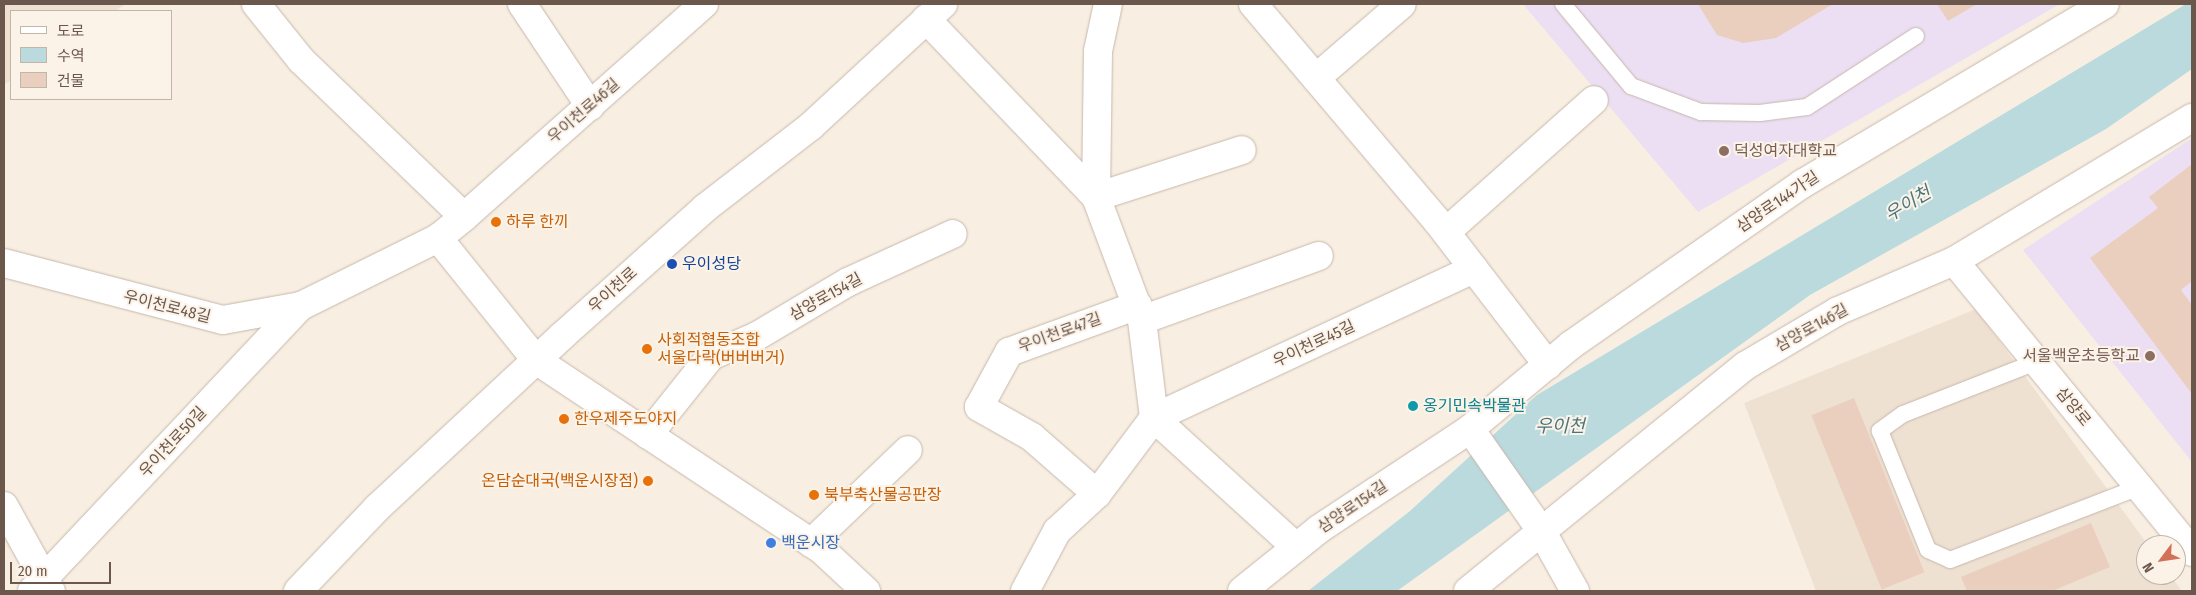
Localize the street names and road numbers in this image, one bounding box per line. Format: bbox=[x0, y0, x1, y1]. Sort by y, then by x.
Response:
street label: 우이천로46길 bbox=[544, 74, 624, 148]
street label: 삼양로144가길 bbox=[1733, 167, 1823, 237]
street label: 우이천로 bbox=[585, 263, 641, 317]
street label: 삼양로154길 bbox=[786, 269, 866, 325]
street label: 우이천로48길 bbox=[121, 287, 213, 327]
street label: 삼양로146길 bbox=[1772, 300, 1852, 356]
street label: 우이천로47길 bbox=[1016, 309, 1104, 357]
street label: 우이천로45길 bbox=[1270, 317, 1358, 371]
street label: 삼양로 bbox=[2052, 384, 2094, 430]
street label: 우이천로50길 bbox=[136, 403, 210, 481]
street label: 삼양로154길 bbox=[1314, 477, 1392, 537]

